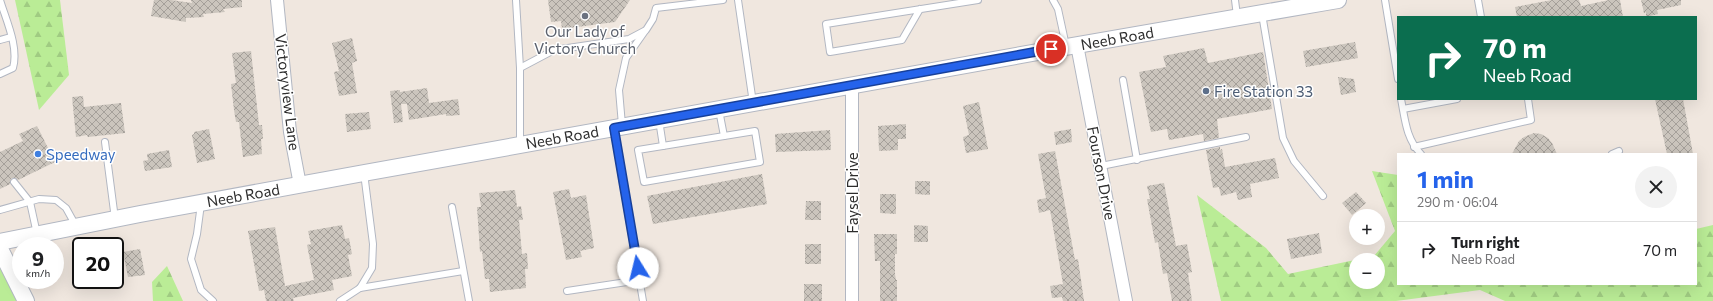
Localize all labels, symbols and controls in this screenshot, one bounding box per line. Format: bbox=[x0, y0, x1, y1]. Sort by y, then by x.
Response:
marker: Our Lady of Victory Church bbox=[580, 11, 590, 21]
place label: Our Lady of Victory Church bbox=[534, 22, 636, 57]
street label: Neeb Road bbox=[1079, 23, 1155, 53]
text: 70 m bbox=[1483, 30, 1547, 64]
pin bbox=[1034, 32, 1068, 66]
icon: right bbox=[1417, 32, 1469, 84]
street label: Victoryview Lane bbox=[272, 33, 304, 151]
icon: arrive bbox=[1040, 38, 1062, 60]
text: Neeb Road bbox=[1483, 64, 1572, 86]
place label: Fire Station 33 bbox=[1214, 82, 1313, 100]
marker: Fire Station 33 bbox=[1201, 86, 1211, 96]
street label: Neeb Road bbox=[524, 122, 600, 152]
street label: Fourson Drive bbox=[1084, 125, 1120, 221]
place label: Speedway bbox=[46, 145, 116, 163]
marker: Speedway bbox=[33, 149, 43, 159]
street label: Faysel Drive bbox=[843, 152, 861, 234]
text: 1 min bbox=[1417, 164, 1474, 193]
button: close bbox=[1635, 166, 1677, 208]
street label: Neeb Road bbox=[205, 180, 281, 210]
text: 290 m · 06:04 bbox=[1417, 194, 1498, 210]
map controls bbox=[1349, 209, 1385, 289]
button: + bbox=[1349, 209, 1385, 245]
text: Turn right bbox=[1451, 233, 1520, 251]
speed limit sign: 20 bbox=[72, 237, 124, 289]
icon: right bbox=[1417, 239, 1439, 261]
text: 70 m bbox=[1643, 241, 1677, 259]
text: 9 bbox=[32, 246, 44, 270]
position arrow bbox=[617, 247, 659, 289]
text: Neeb Road bbox=[1451, 251, 1515, 267]
button: − bbox=[1349, 253, 1385, 289]
text: km/h bbox=[26, 267, 50, 279]

